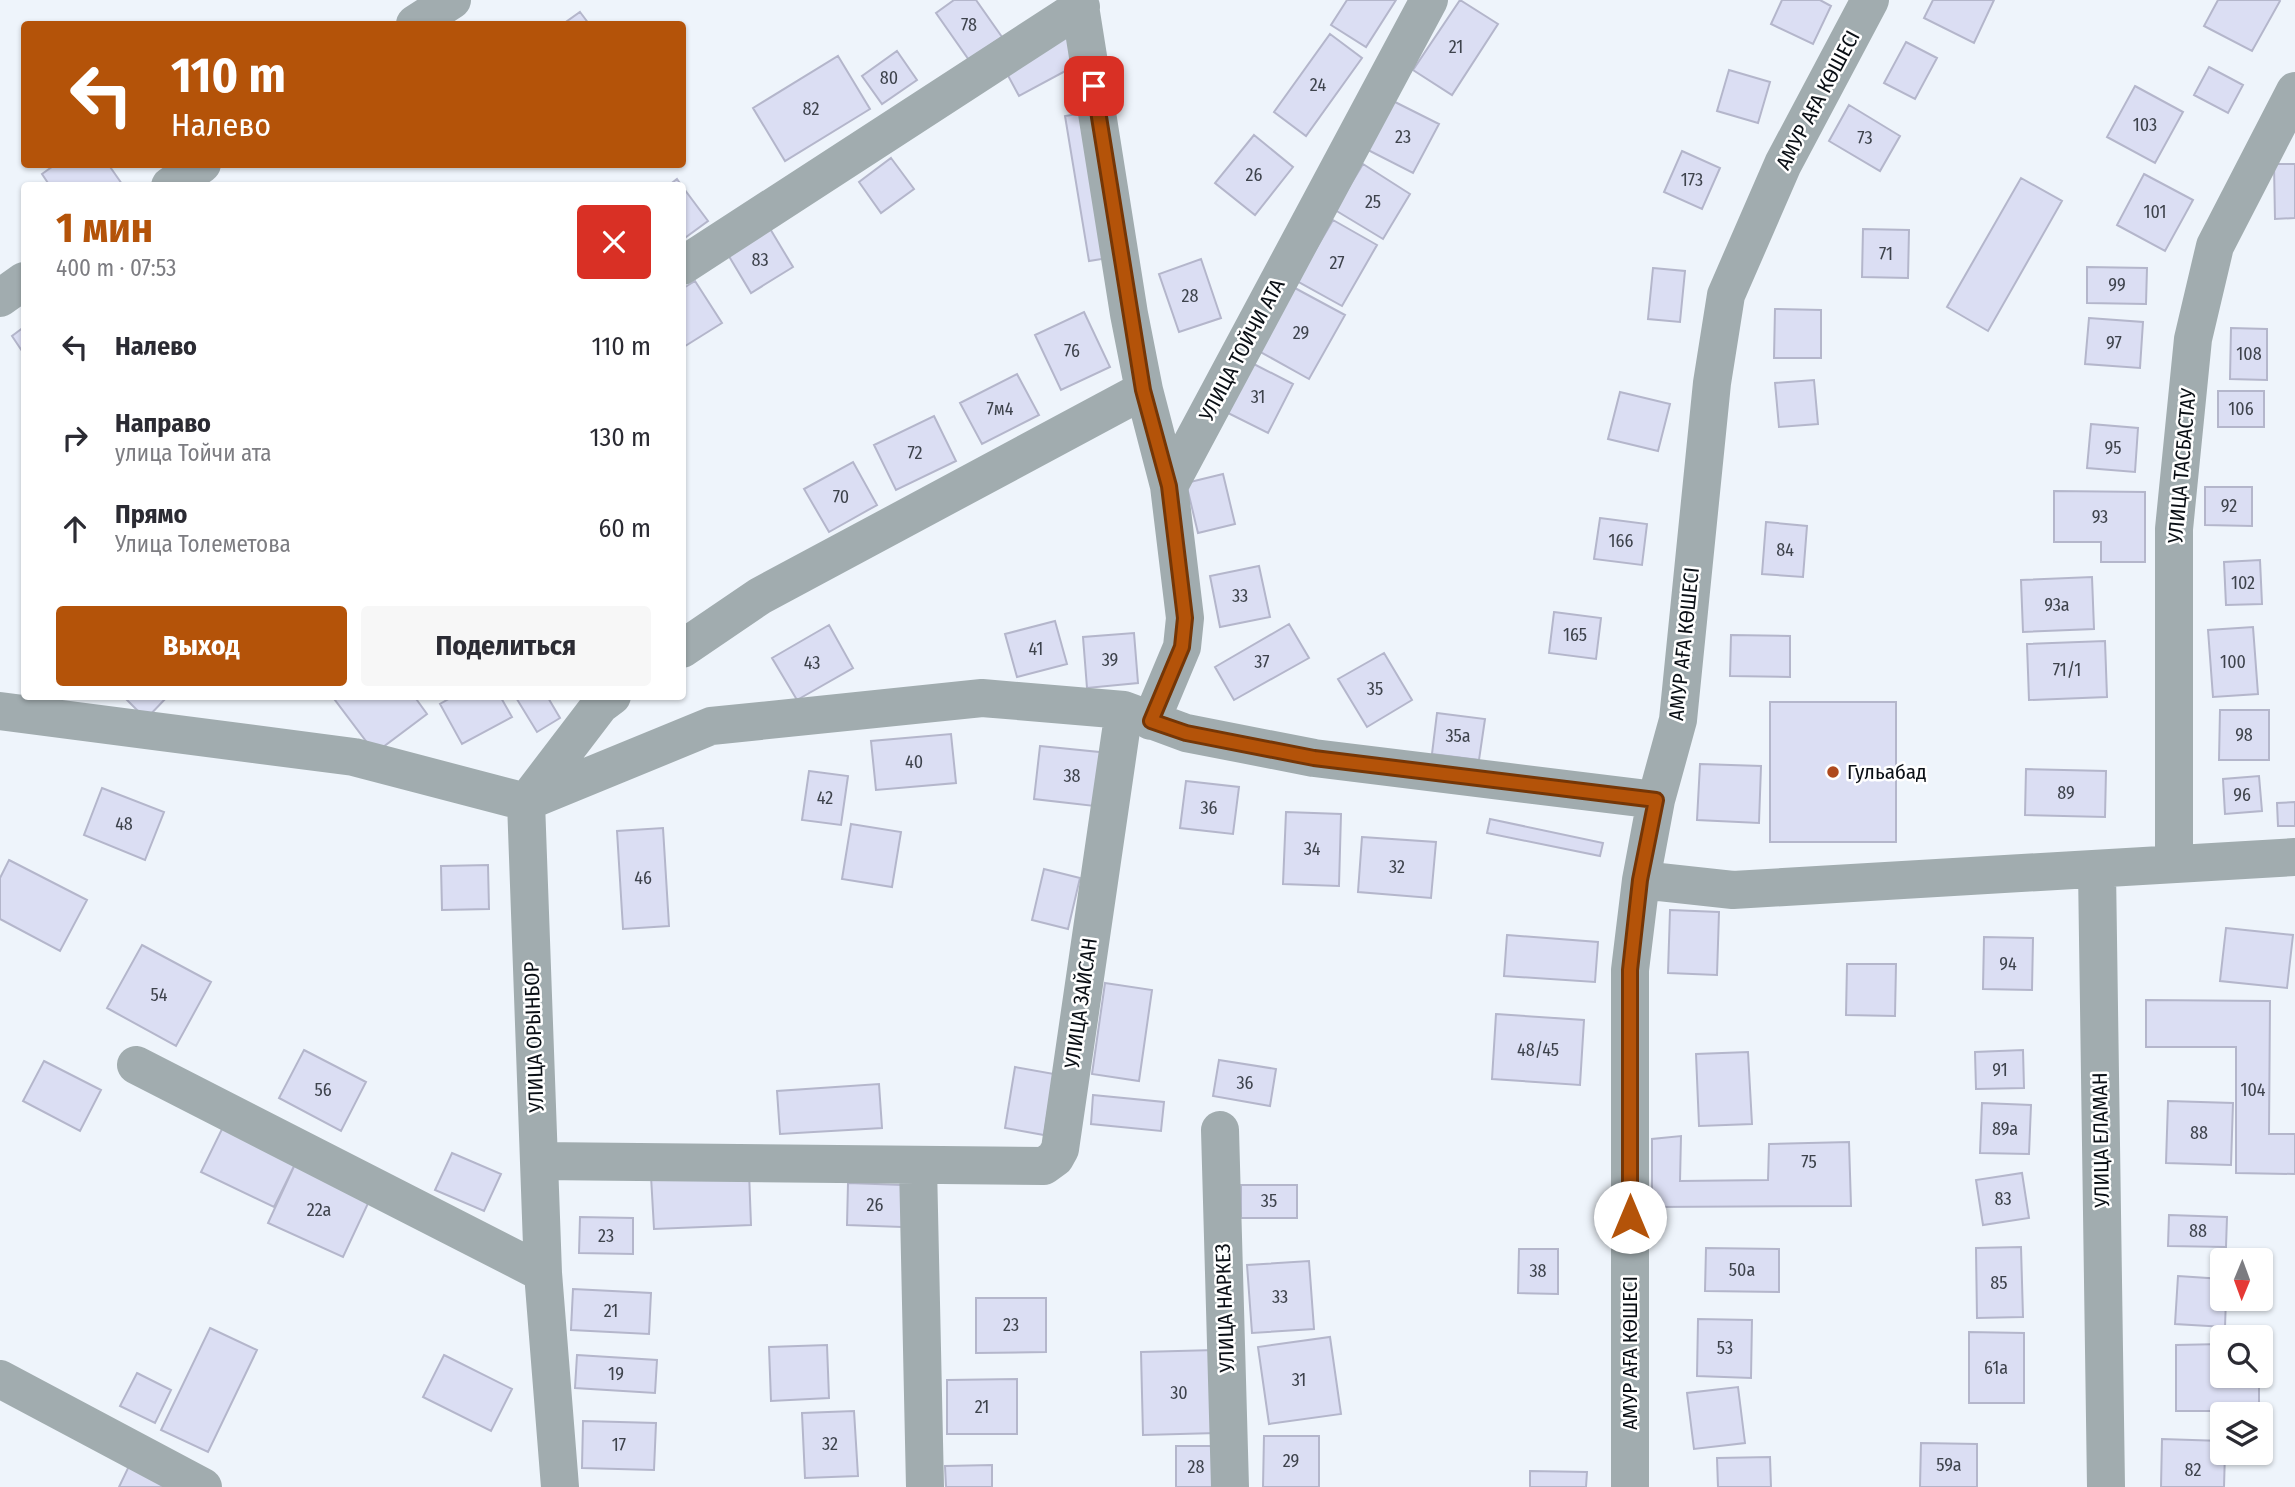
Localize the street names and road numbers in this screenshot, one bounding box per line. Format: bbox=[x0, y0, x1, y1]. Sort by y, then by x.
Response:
street label: АМУР АҒА КӨШЕСІ bbox=[1770, 26, 1866, 174]
street label: УЛИЦА ТОЙЧИ АТА bbox=[1193, 274, 1290, 426]
street label: УЛИЦА ТАСБАСТАУ bbox=[2162, 387, 2202, 546]
street label: АМУР АҒА КӨШЕСІ bbox=[1663, 566, 1705, 722]
street label: УЛИЦА ЗАЙСАН bbox=[1059, 936, 1103, 1071]
street label: УЛИЦА ОРЫНБОР bbox=[518, 961, 550, 1114]
street label: УЛИЦА ЕЛАМАН bbox=[2087, 1072, 2115, 1209]
street label: УЛИЦА НАРКЕЗ bbox=[1210, 1243, 1240, 1374]
street label: АМУР АҒА КӨШЕСІ bbox=[1617, 1276, 1643, 1430]

